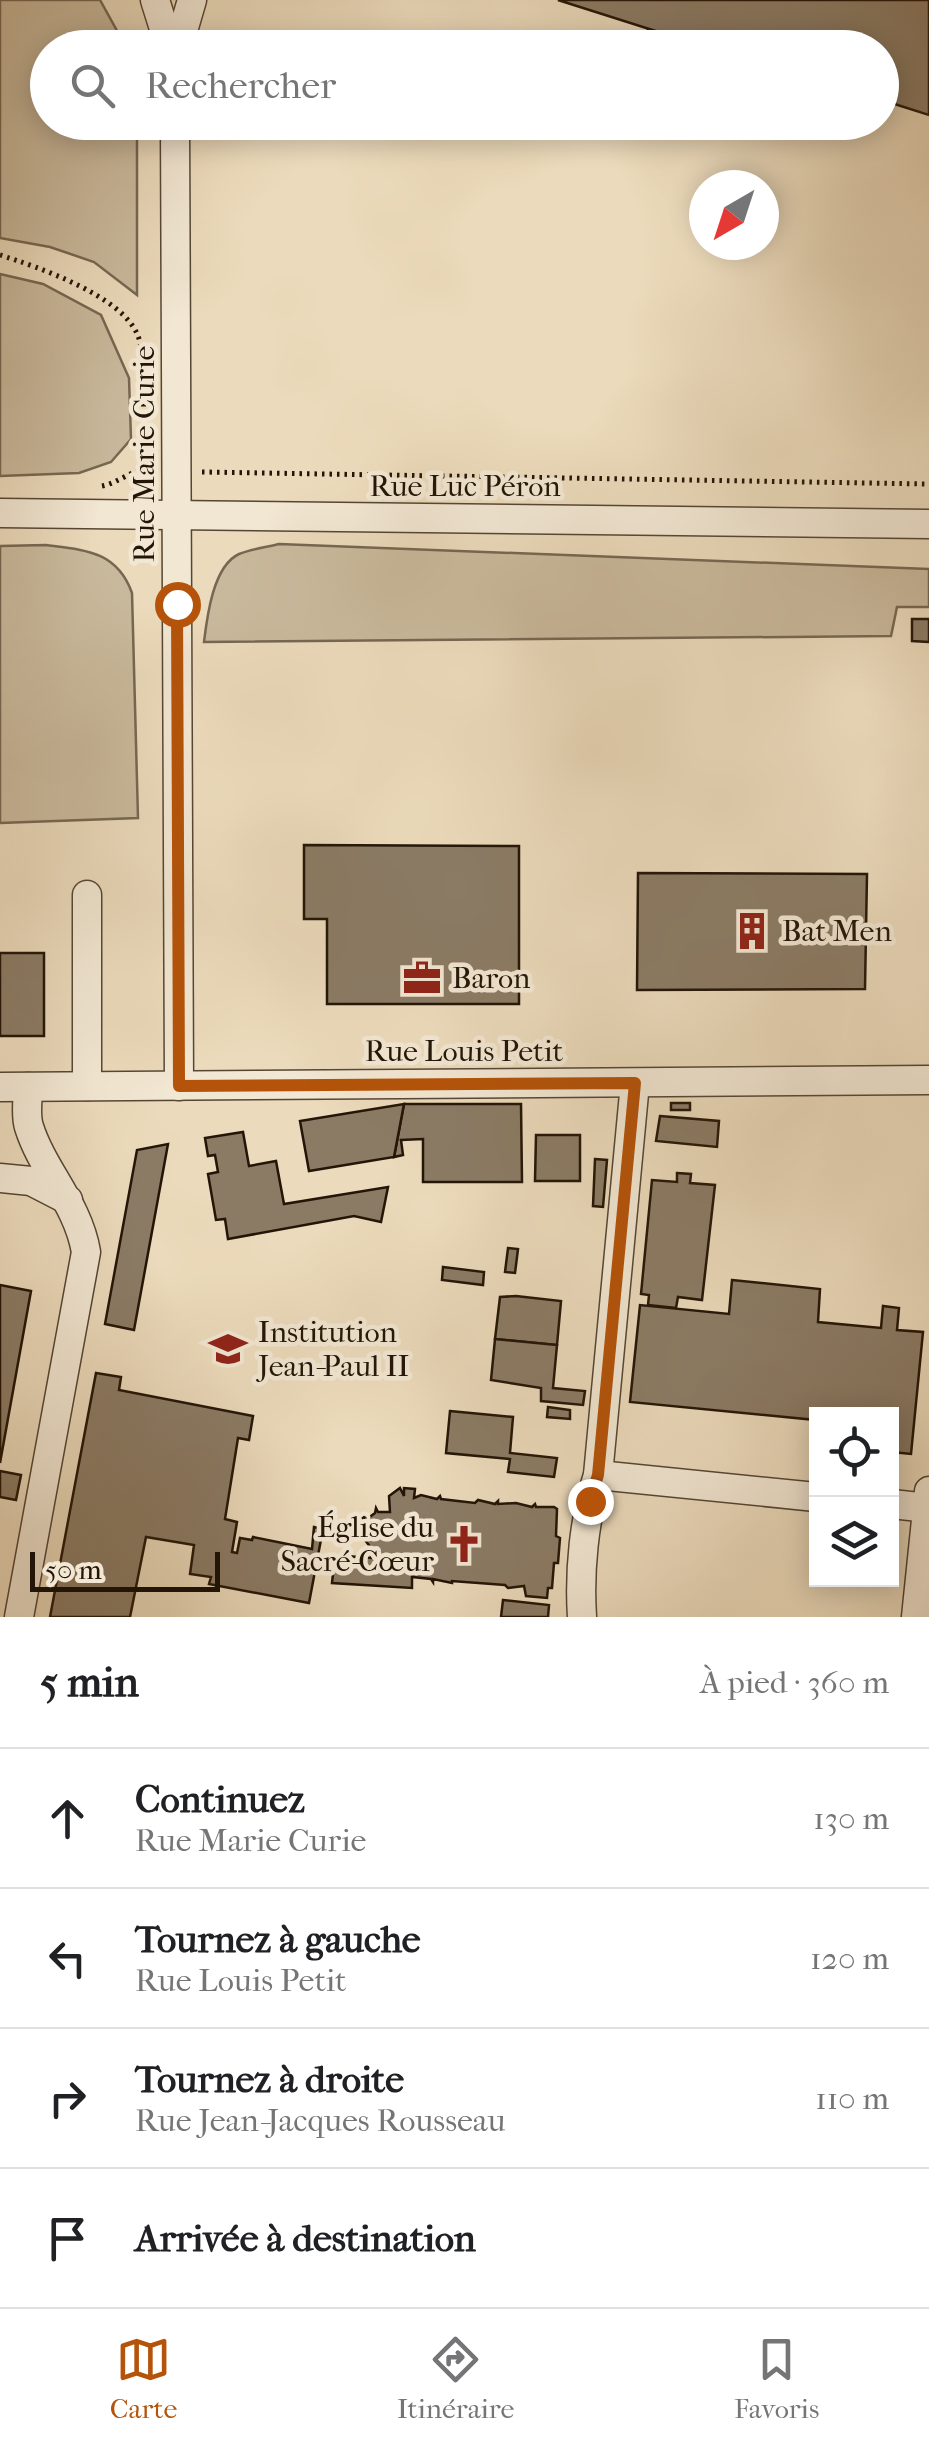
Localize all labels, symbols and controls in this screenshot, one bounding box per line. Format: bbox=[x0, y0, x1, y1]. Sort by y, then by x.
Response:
search box bbox=[30, 30, 899, 140]
icon: search bbox=[65, 58, 120, 113]
text: Rechercher bbox=[145, 63, 336, 108]
north arrow bbox=[689, 170, 779, 260]
street label: Rue Marie Curie bbox=[127, 345, 162, 562]
street label: Rue Luc Péron bbox=[369, 469, 561, 504]
route start bbox=[155, 582, 201, 628]
building icon: Bat Men bbox=[731, 910, 773, 952]
place label: Bat Men bbox=[782, 914, 892, 949]
office icon: Baron bbox=[401, 957, 443, 999]
place label: Baron bbox=[452, 961, 531, 996]
street label: Rue Louis Petit bbox=[365, 1034, 563, 1069]
place label: Institution Jean-Paul II bbox=[256, 1315, 409, 1384]
school or university icon: Institution Jean-Paul II bbox=[207, 1328, 249, 1370]
map controls bbox=[809, 1407, 899, 1587]
button: locate bbox=[809, 1407, 899, 1497]
route end bbox=[568, 1479, 614, 1525]
button: layers bbox=[809, 1497, 899, 1587]
place label: Église du Sacré-Cœur bbox=[280, 1510, 434, 1579]
church icon: Église du Sacré-Cœur bbox=[443, 1523, 485, 1565]
scale bar bbox=[30, 1547, 220, 1592]
text: 50 m bbox=[45, 1553, 102, 1586]
text: 5 min bbox=[40, 1658, 139, 1707]
text: À pied · 360 m bbox=[700, 1664, 889, 1701]
text: Continuez bbox=[135, 1777, 305, 1822]
icon: ahead bbox=[40, 1791, 95, 1846]
text: 130 m bbox=[813, 1800, 889, 1837]
text: Rue Marie Curie bbox=[135, 1822, 366, 1859]
text: Tournez à gauche bbox=[135, 1917, 421, 1962]
icon: left bbox=[40, 1931, 95, 1986]
text: 120 m bbox=[810, 1940, 889, 1977]
text: Rue Louis Petit bbox=[135, 1962, 347, 1999]
text: Tournez à droite bbox=[135, 2057, 404, 2102]
icon: right bbox=[40, 2071, 95, 2126]
text: 110 m bbox=[815, 2080, 889, 2117]
text: Rue Jean-Jacques Rousseau bbox=[135, 2102, 506, 2139]
icon: arrive bbox=[40, 2211, 95, 2266]
text: Arrivée à destination bbox=[135, 2216, 476, 2261]
tab: Carte bbox=[110, 2332, 177, 2425]
tab: Itinéraire bbox=[397, 2332, 514, 2425]
tab: Favoris bbox=[734, 2332, 819, 2425]

